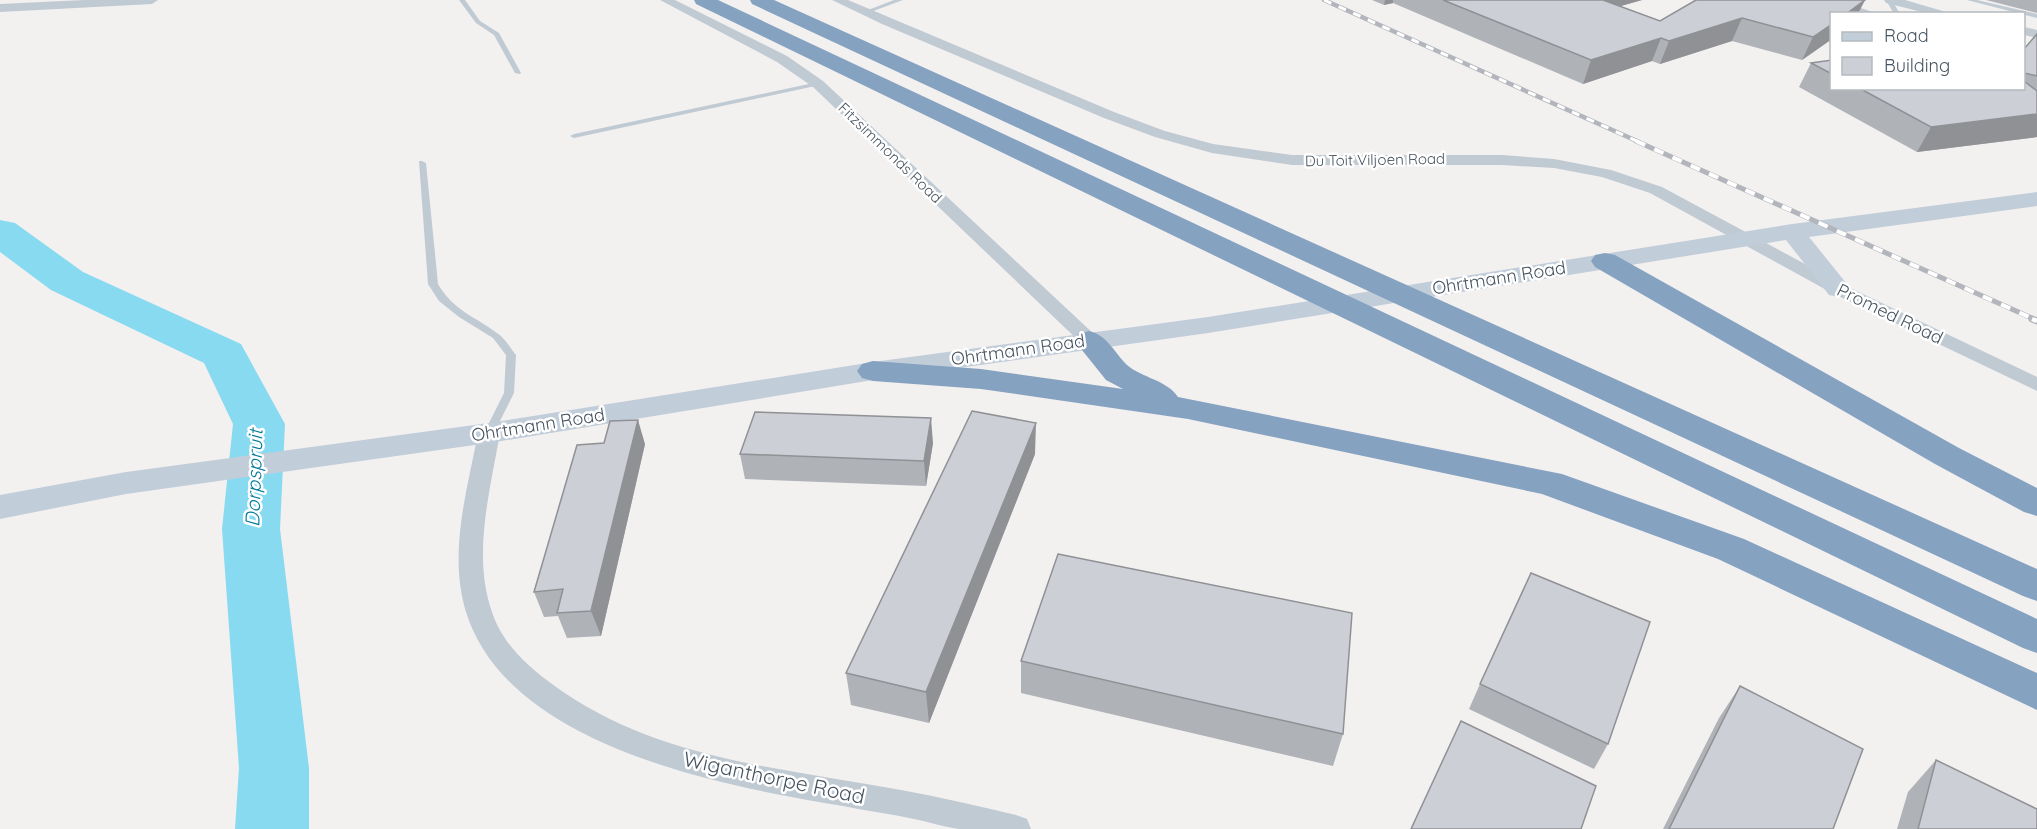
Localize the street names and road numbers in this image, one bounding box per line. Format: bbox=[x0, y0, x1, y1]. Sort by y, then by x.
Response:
street label: Fitzsimmonds Road bbox=[835, 98, 946, 207]
street label: Du Toit Viljoen Road bbox=[1305, 149, 1445, 170]
street label: Ohrtmann Road bbox=[1431, 256, 1567, 299]
street label: Promed Road bbox=[1833, 278, 1947, 349]
street label: Ohrtmann Road bbox=[950, 329, 1086, 370]
street label: Ohrtmann Road bbox=[470, 403, 606, 446]
street label: Wiganthorpe Road bbox=[681, 745, 867, 809]

